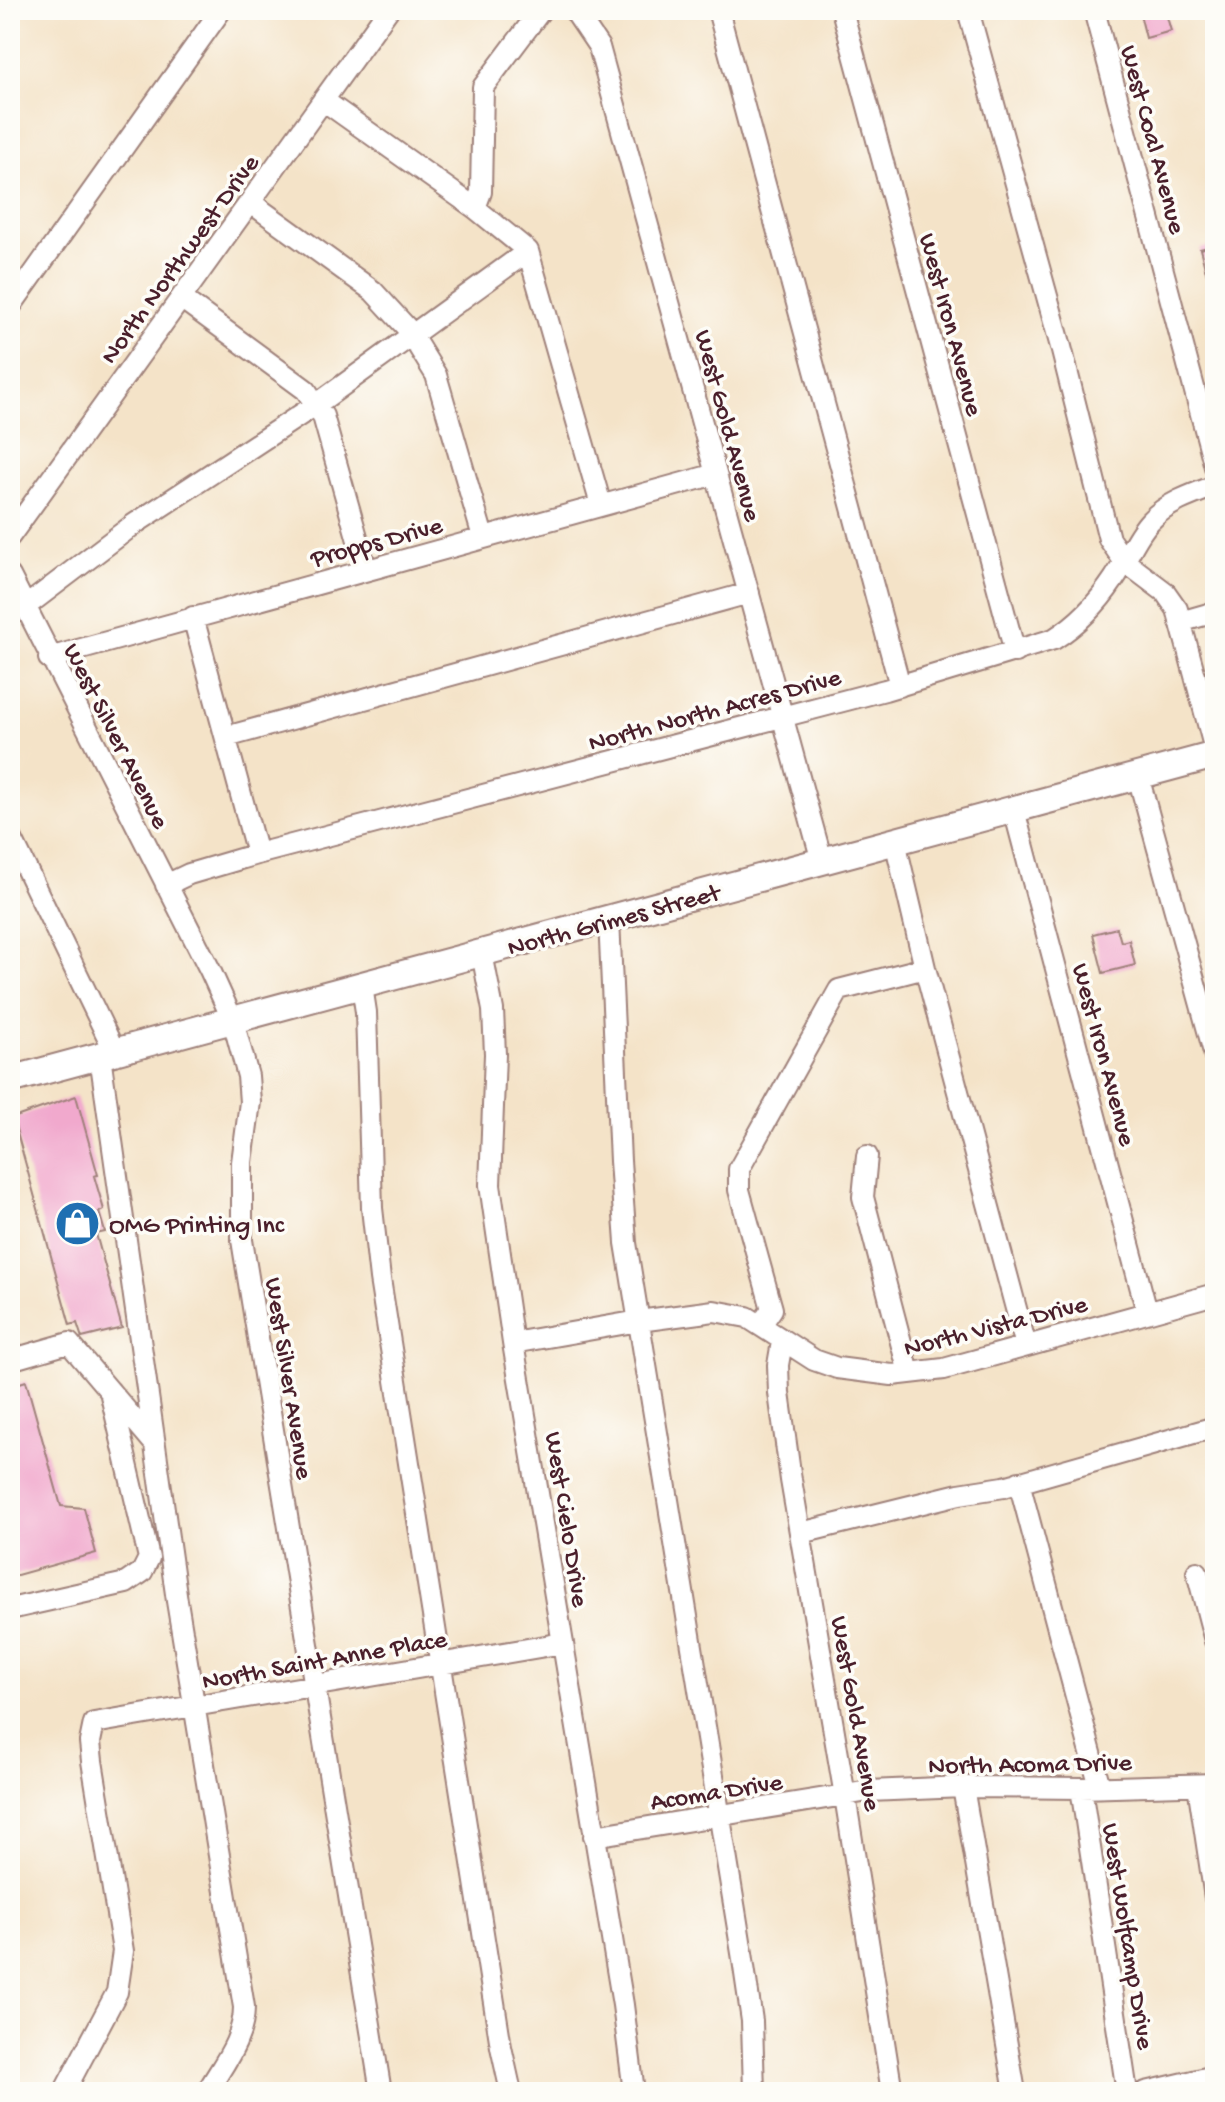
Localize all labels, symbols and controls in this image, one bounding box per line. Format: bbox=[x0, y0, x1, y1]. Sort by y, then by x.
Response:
street label: West Coal Avenue bbox=[1111, 42, 1191, 238]
street label: North Northwest Drive bbox=[95, 149, 268, 371]
street label: West Iron Avenue bbox=[909, 231, 988, 420]
street label: West Gold Avenue bbox=[685, 327, 766, 526]
street label: Propps Drive bbox=[307, 512, 447, 577]
street label: West Silver Avenue bbox=[54, 639, 174, 835]
street label: North North Acres Drive bbox=[586, 664, 845, 761]
street label: North Grimes Street bbox=[505, 878, 726, 966]
street label: West Iron Avenue bbox=[1062, 961, 1141, 1150]
shop icon: OMG Printing Inc bbox=[54, 1199, 102, 1247]
place label: OMG Printing Inc bbox=[109, 1212, 285, 1243]
street label: West Silver Avenue bbox=[255, 1276, 318, 1482]
street label: North Vista Drive bbox=[901, 1290, 1092, 1366]
street label: West Cielo Drive bbox=[535, 1430, 594, 1610]
street label: West Gold Avenue bbox=[821, 1614, 886, 1814]
street label: North Saint Anne Place bbox=[200, 1626, 450, 1699]
street label: North Acoma Drive bbox=[928, 1749, 1133, 1784]
street label: Acoma Drive bbox=[648, 1769, 786, 1820]
street label: West Wolfcamp Drive bbox=[1092, 1821, 1159, 2053]

